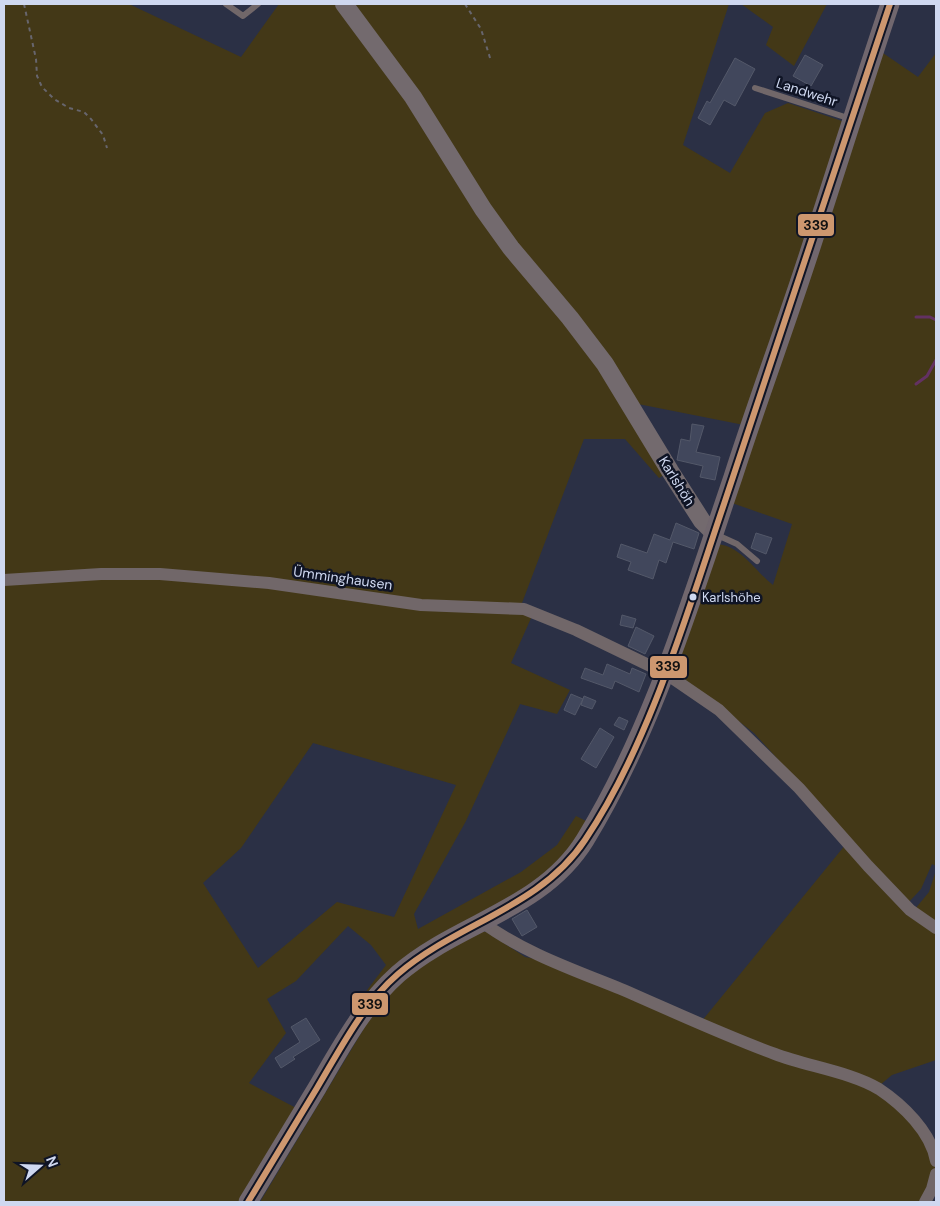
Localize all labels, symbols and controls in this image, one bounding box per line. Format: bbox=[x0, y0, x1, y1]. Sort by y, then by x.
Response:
street label: Landwehr bbox=[774, 74, 840, 110]
line badge: 339 bbox=[797, 213, 835, 237]
text: 339 bbox=[803, 216, 829, 234]
street label: Karlshöh bbox=[655, 453, 699, 509]
street label: Ümminghausen bbox=[292, 562, 394, 594]
place label: Karlshöhe bbox=[702, 589, 761, 606]
marker: Karlshöhe bbox=[688, 592, 698, 602]
line badge: 339 bbox=[649, 655, 688, 679]
text: 339 bbox=[655, 657, 681, 675]
line badge: 339 bbox=[351, 992, 389, 1016]
text: 339 bbox=[357, 995, 383, 1013]
north arrow bbox=[15, 1141, 65, 1191]
text: N bbox=[42, 1154, 62, 1169]

